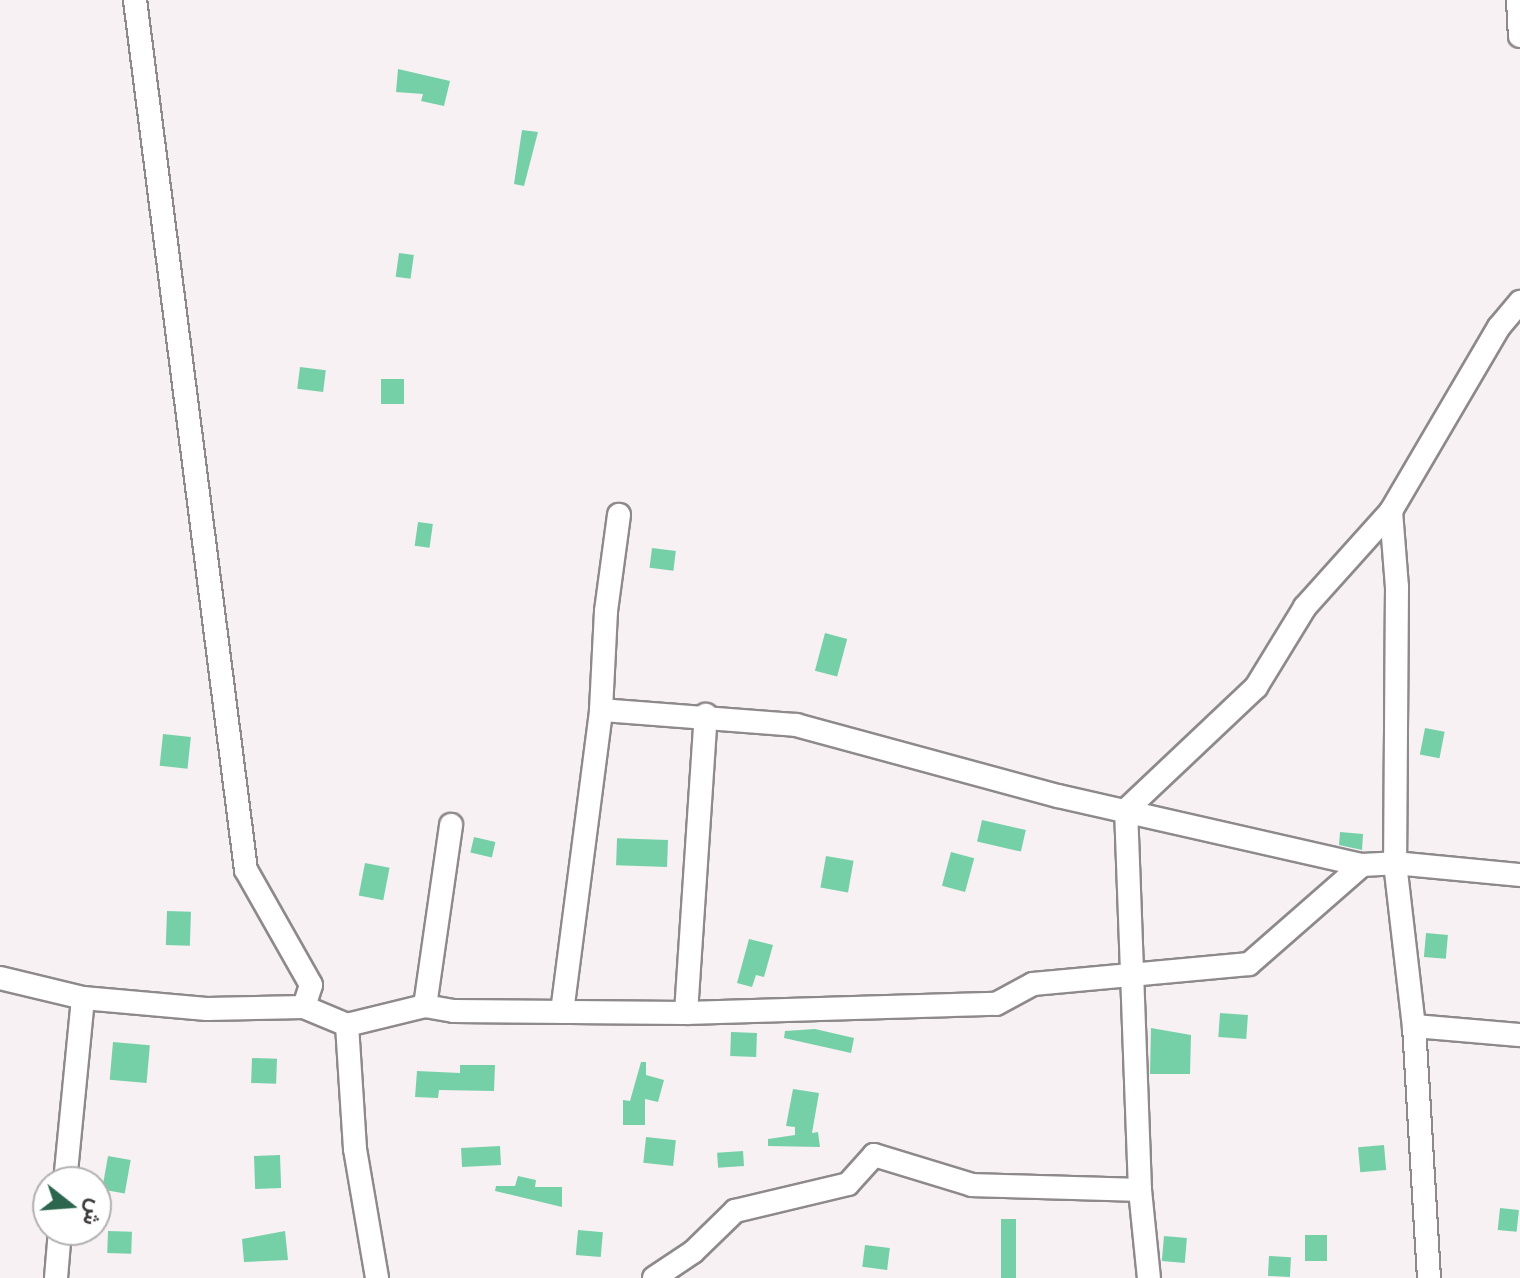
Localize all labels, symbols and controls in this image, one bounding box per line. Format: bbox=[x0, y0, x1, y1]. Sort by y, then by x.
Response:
north arrow bbox=[32, 1166, 112, 1246]
text: ش bbox=[79, 1197, 107, 1228]

